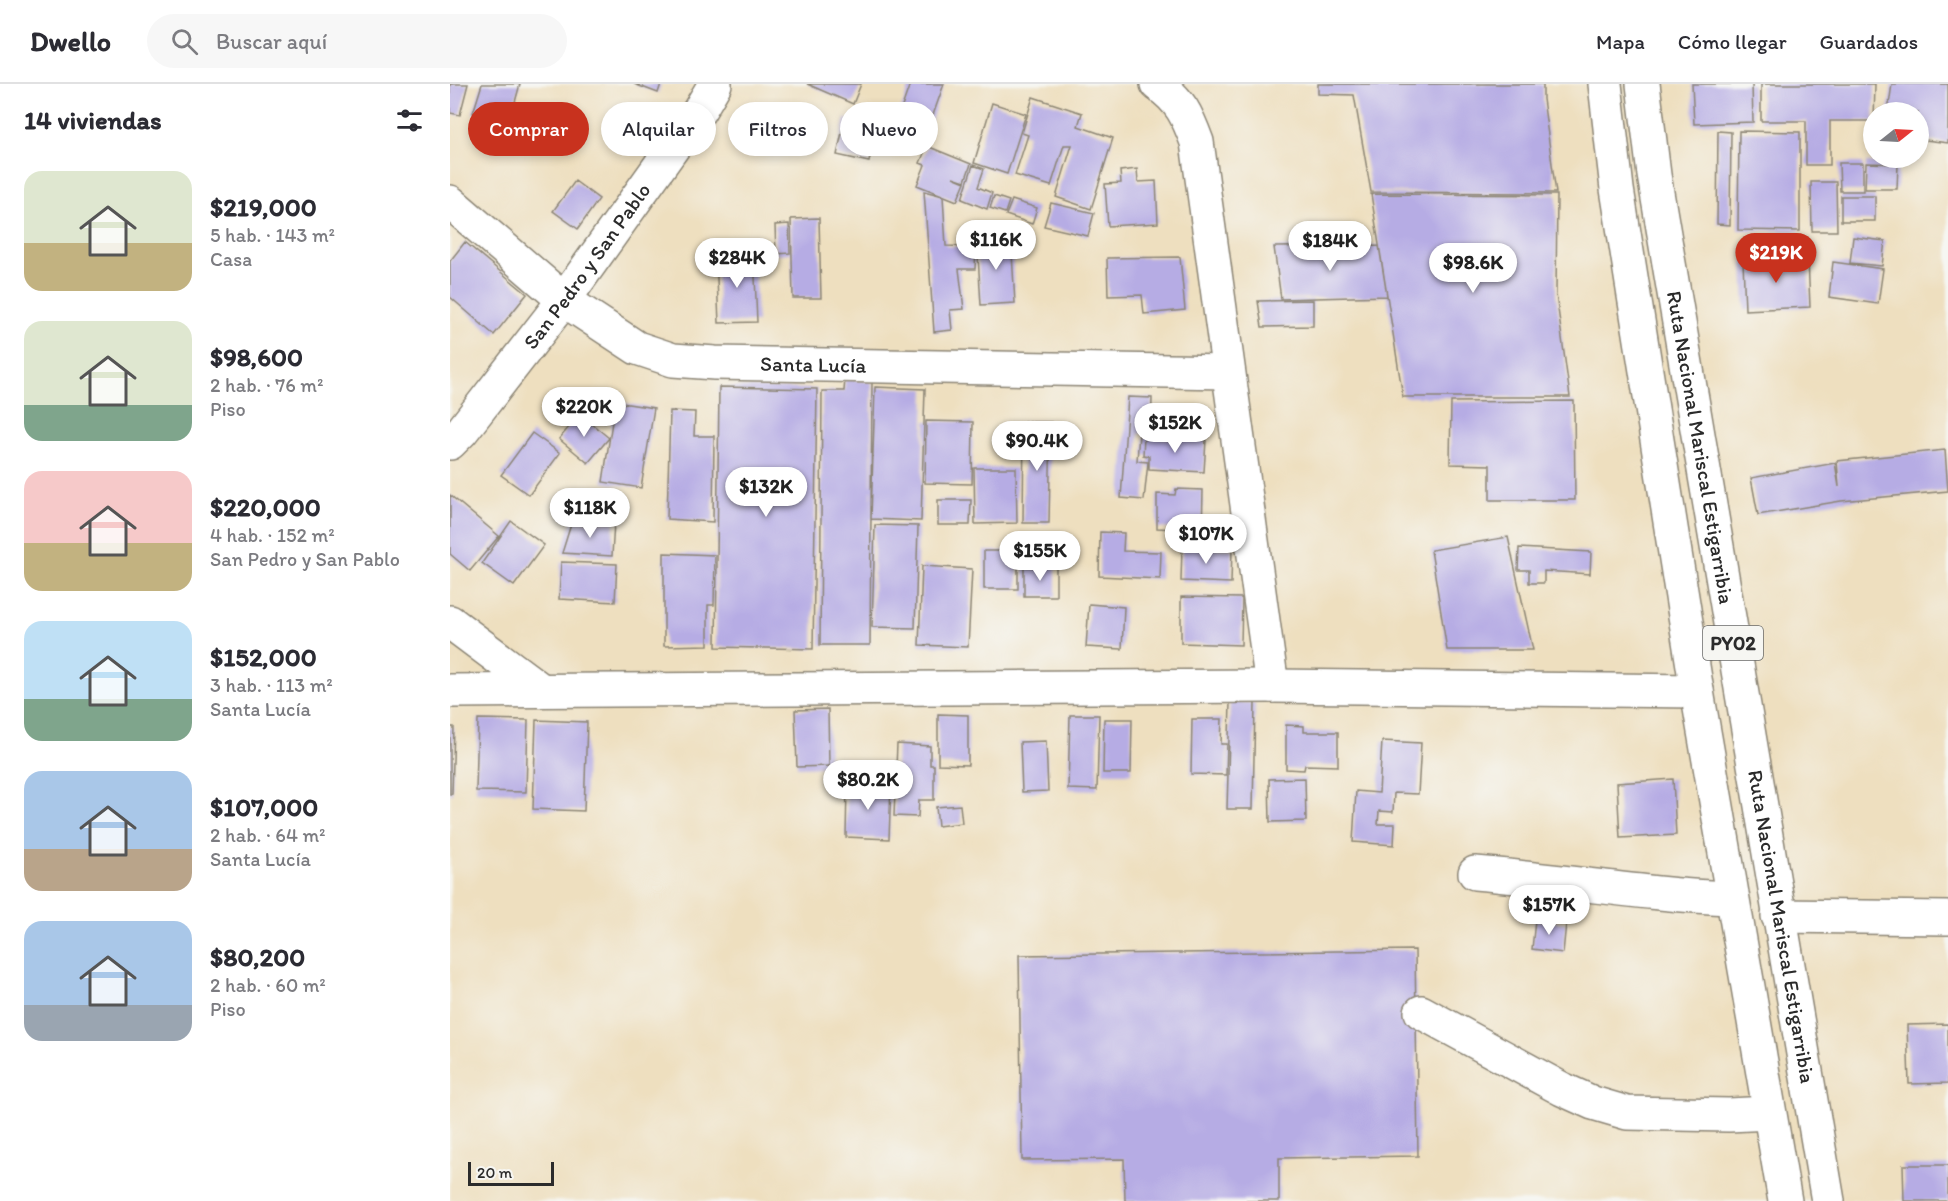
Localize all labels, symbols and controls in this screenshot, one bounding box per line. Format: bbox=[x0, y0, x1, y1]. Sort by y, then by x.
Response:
search box bbox=[147, 14, 567, 68]
text: Dwello bbox=[30, 24, 111, 58]
icon: search bbox=[168, 25, 201, 58]
text: Buscar aquí bbox=[216, 28, 327, 55]
text: Mapa bbox=[1596, 29, 1645, 54]
text: Cómo llegar bbox=[1678, 29, 1787, 54]
text: Guardados bbox=[1820, 29, 1918, 54]
chip: Comprar bbox=[468, 102, 589, 156]
chip: Alquilar bbox=[601, 102, 716, 156]
chip: Filtros bbox=[728, 102, 828, 156]
chip: Nuevo bbox=[840, 102, 938, 156]
north arrow bbox=[1863, 102, 1929, 168]
map controls bbox=[1863, 102, 1929, 168]
text: 14 viviendas bbox=[24, 104, 162, 136]
icon: filters bbox=[393, 104, 426, 137]
street label: San Pedro y San Pablo bbox=[518, 178, 656, 354]
text: $219,000 bbox=[210, 191, 317, 223]
icon: home bbox=[72, 195, 144, 267]
pin: $116K bbox=[954, 220, 1038, 271]
pin: $184K bbox=[1288, 221, 1372, 272]
text: 5 hab. · 143 m² bbox=[210, 223, 335, 247]
text: $116K bbox=[970, 227, 1022, 251]
text: $184K bbox=[1302, 228, 1358, 252]
pin: $219K bbox=[1734, 233, 1818, 284]
pin: $284K bbox=[695, 238, 779, 289]
text: $219K bbox=[1749, 240, 1803, 264]
pin: $98.6K bbox=[1424, 243, 1522, 294]
text: $284K bbox=[709, 245, 765, 269]
text: Casa bbox=[210, 247, 252, 271]
text: $98.6K bbox=[1443, 250, 1503, 274]
street label: Ruta Nacional Mariscal Estigarribia bbox=[1662, 289, 1740, 606]
text: $98,600 bbox=[210, 341, 303, 373]
icon: home bbox=[72, 345, 144, 417]
street label: Santa Lucía bbox=[760, 351, 867, 378]
text: 2 hab. · 76 m² bbox=[210, 373, 323, 397]
pin: $220K bbox=[542, 387, 626, 438]
text: $220K bbox=[556, 394, 612, 418]
text: Piso bbox=[210, 397, 246, 421]
pin: $152K bbox=[1133, 403, 1217, 454]
text: $152K bbox=[1148, 410, 1202, 434]
pin: $90.4K bbox=[988, 421, 1086, 472]
text: $90.4K bbox=[1006, 428, 1068, 452]
pin: $132K bbox=[724, 467, 808, 518]
text: $132K bbox=[739, 474, 793, 498]
pin: $118K bbox=[548, 488, 632, 539]
text: $220,000 bbox=[210, 491, 321, 523]
icon: home bbox=[72, 495, 144, 567]
text: $118K bbox=[564, 495, 616, 519]
pin: $107K bbox=[1164, 514, 1248, 565]
text: $107K bbox=[1179, 521, 1233, 545]
text: 4 hab. · 152 m² bbox=[210, 523, 335, 547]
pin: $155K bbox=[998, 531, 1082, 582]
text: $155K bbox=[1013, 538, 1067, 562]
text: San Pedro y San Pablo bbox=[210, 547, 400, 571]
road number: PY02 bbox=[1703, 626, 1763, 660]
text: $152,000 bbox=[210, 641, 317, 673]
icon: home bbox=[72, 645, 144, 717]
text: 3 hab. · 113 m² bbox=[210, 673, 333, 697]
text: Santa Lucía bbox=[210, 697, 311, 721]
pin: $80.2K bbox=[819, 760, 917, 811]
text: $80.2K bbox=[837, 767, 899, 791]
street label: Ruta Nacional Mariscal Estigarribia bbox=[1743, 768, 1821, 1085]
text: $107,000 bbox=[210, 791, 318, 823]
icon: home bbox=[72, 795, 144, 867]
text: 2 hab. · 64 m² bbox=[210, 823, 325, 847]
text: Santa Lucía bbox=[210, 847, 311, 871]
pin: $157K bbox=[1507, 885, 1591, 936]
text: $157K bbox=[1523, 892, 1575, 916]
text: $80,200 bbox=[210, 941, 305, 973]
icon: home bbox=[72, 945, 144, 1017]
text: 2 hab. · 60 m² bbox=[210, 973, 326, 997]
text: Piso bbox=[210, 997, 246, 1021]
scale bar bbox=[468, 1159, 554, 1186]
text: 20 m bbox=[477, 1163, 512, 1182]

